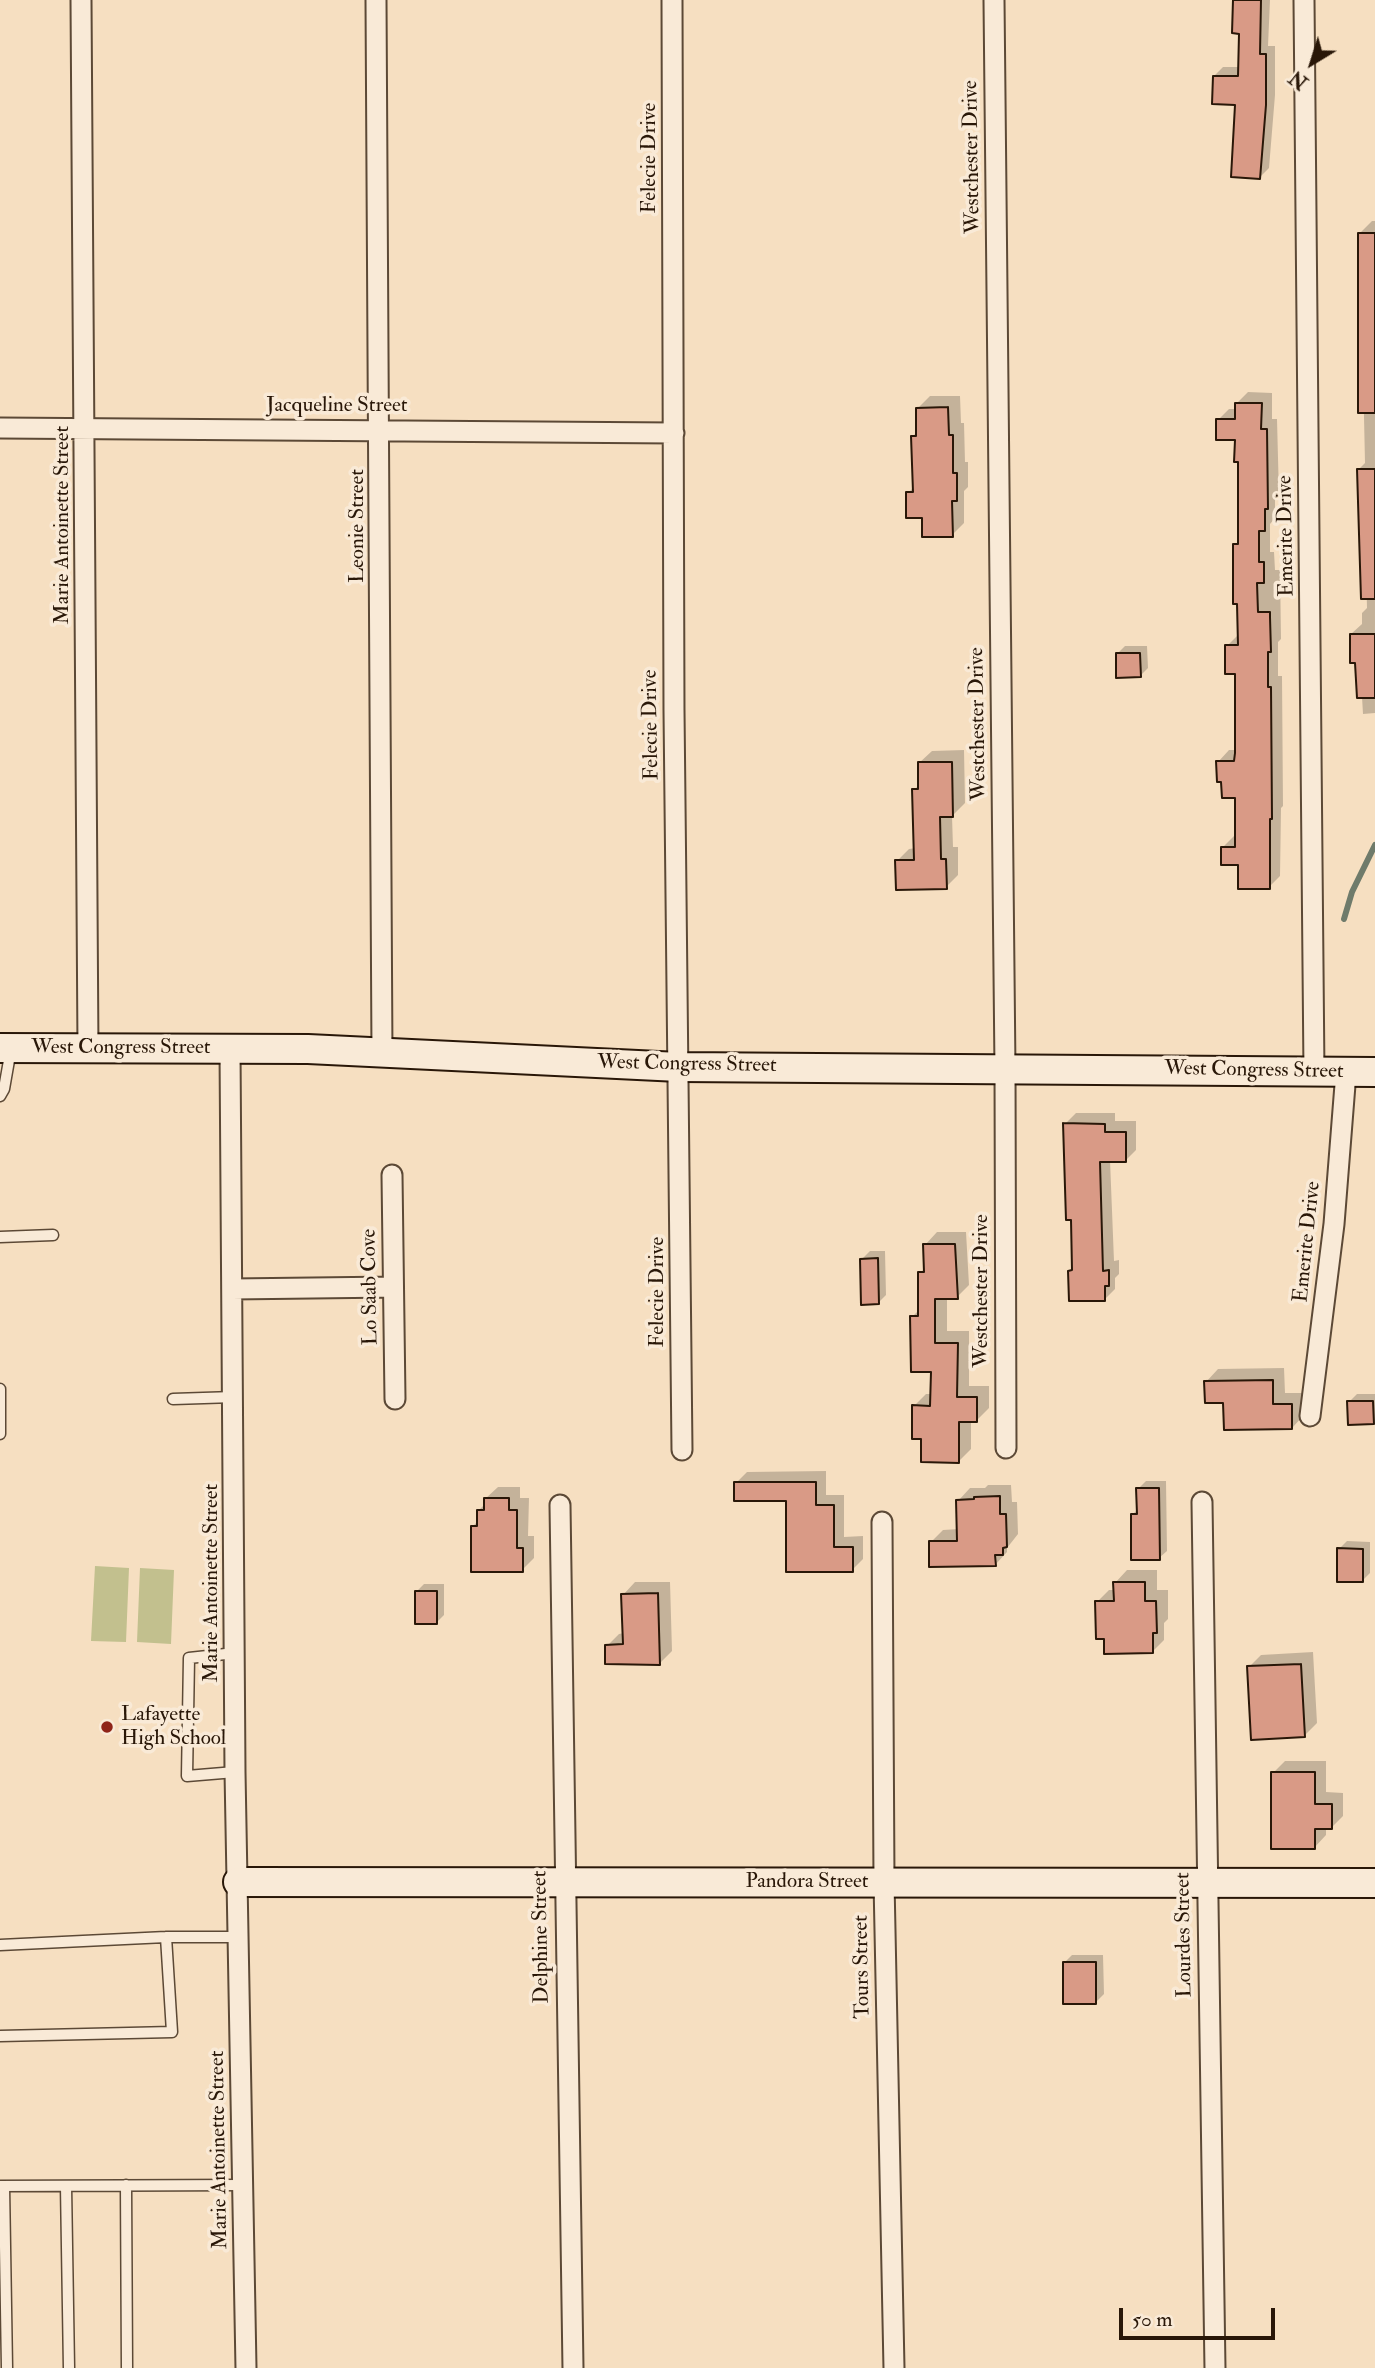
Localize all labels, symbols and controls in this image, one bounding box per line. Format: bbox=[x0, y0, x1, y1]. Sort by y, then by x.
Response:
north arrow bbox=[1277, 28, 1347, 98]
text: N bbox=[1285, 65, 1313, 94]
street label: Westchester Drive bbox=[959, 80, 987, 234]
street label: Felecie Drive bbox=[637, 103, 663, 213]
street label: Jacqueline Street bbox=[266, 393, 408, 419]
street label: Marie Antoinette Street bbox=[50, 426, 76, 624]
street label: Leonie Street bbox=[345, 469, 371, 583]
street label: Emerite Drive bbox=[1273, 475, 1301, 597]
street label: Westchester Drive bbox=[965, 647, 993, 801]
street label: Felecie Drive bbox=[638, 669, 666, 781]
street label: West Congress Street bbox=[31, 1035, 211, 1061]
street label: West Congress Street bbox=[597, 1051, 777, 1079]
street label: West Congress Street bbox=[1164, 1057, 1344, 1085]
street label: Emerite Drive bbox=[1289, 1180, 1327, 1304]
street label: Westchester Drive bbox=[969, 1214, 995, 1368]
street label: Lo Saab Cove bbox=[357, 1229, 385, 1345]
street label: Felecie Drive bbox=[645, 1237, 671, 1347]
street label: Marie Antoinette Street bbox=[199, 1484, 225, 1682]
place label: Lafayette High School bbox=[121, 1702, 226, 1752]
marker: Lafayette High School bbox=[99, 1719, 115, 1735]
street label: Pandora Street bbox=[745, 1869, 869, 1895]
street label: Delphine Street bbox=[528, 1870, 556, 2004]
street label: Lourdes Street bbox=[1171, 1872, 1199, 1998]
street label: Tours Street bbox=[849, 1915, 877, 2019]
street label: Marie Antoinette Street bbox=[206, 2050, 234, 2250]
scale bar bbox=[1123, 2294, 1279, 2338]
text: 50 m bbox=[1132, 2306, 1173, 2333]

